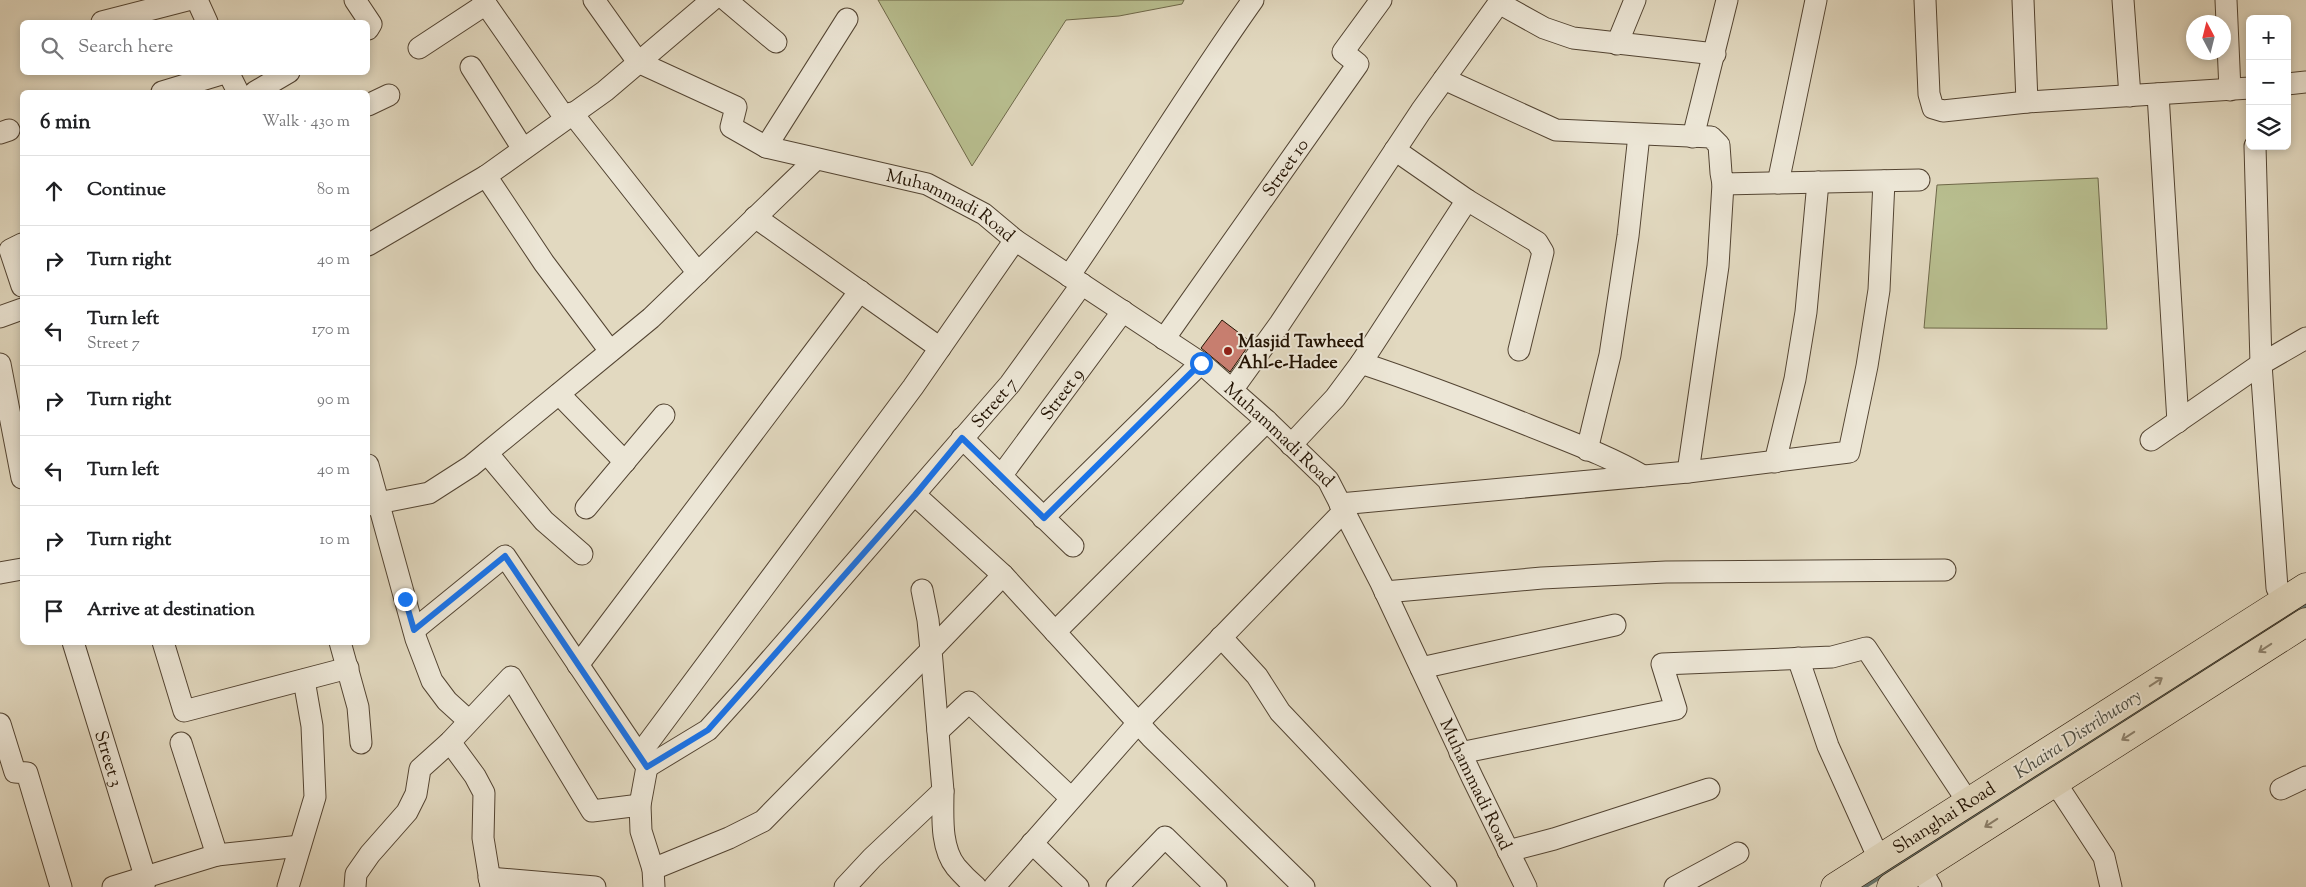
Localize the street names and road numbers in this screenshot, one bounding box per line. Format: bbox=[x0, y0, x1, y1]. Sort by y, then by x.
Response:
street label: Street 10 bbox=[1257, 134, 1316, 203]
street label: Muhammadi Road bbox=[883, 164, 1019, 249]
street label: Street 9 bbox=[1035, 363, 1091, 427]
street label: Street 7 bbox=[966, 373, 1025, 435]
street label: Muhammadi Road bbox=[1217, 378, 1339, 494]
street label: Muhammadi Road bbox=[1432, 715, 1517, 855]
street label: Street 3 bbox=[86, 728, 128, 791]
street label: Shanghai Road bbox=[1888, 777, 2001, 862]

